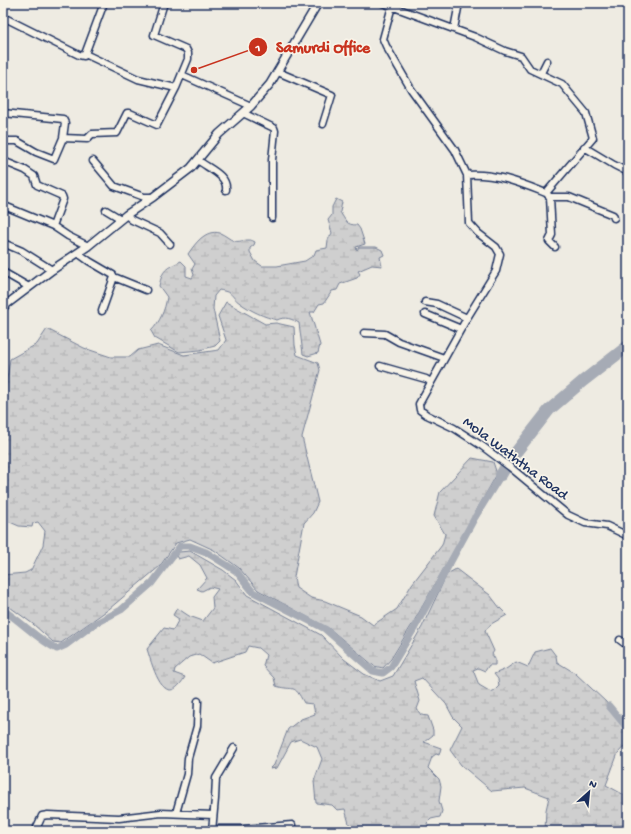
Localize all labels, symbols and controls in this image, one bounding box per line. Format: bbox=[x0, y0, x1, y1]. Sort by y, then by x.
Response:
callout: Samurdi Office bbox=[248, 33, 378, 61]
text: Samurdi Office bbox=[276, 39, 371, 59]
text: 1 bbox=[255, 42, 261, 56]
street label: Mola Waththa Road bbox=[459, 413, 572, 505]
north arrow bbox=[569, 772, 609, 812]
text: N bbox=[587, 778, 599, 792]

